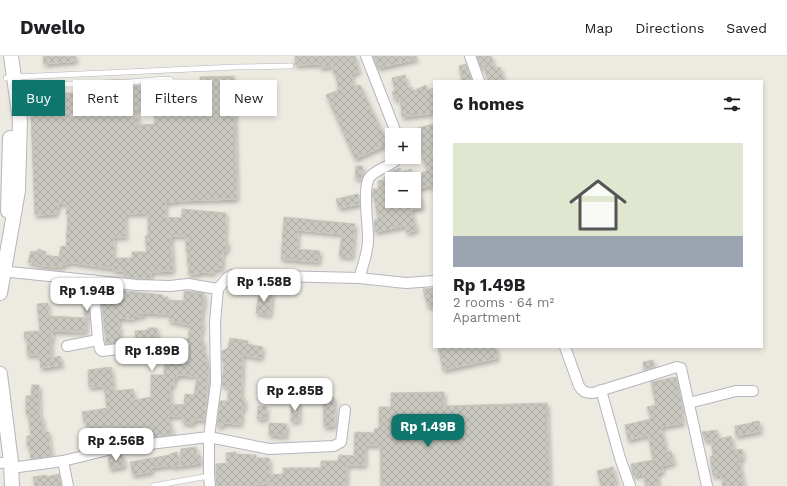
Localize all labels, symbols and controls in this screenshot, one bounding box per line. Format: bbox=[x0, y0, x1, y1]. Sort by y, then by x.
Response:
text: Dwello bbox=[20, 16, 85, 39]
text: Map bbox=[585, 20, 613, 36]
text: Directions bbox=[635, 20, 704, 36]
text: Saved bbox=[726, 20, 767, 36]
chip: Buy bbox=[12, 80, 65, 116]
chip: Rent bbox=[73, 80, 133, 116]
chip: Filters bbox=[141, 80, 212, 116]
chip: New bbox=[220, 80, 277, 116]
icon: filters bbox=[721, 93, 743, 115]
text: 6 homes bbox=[453, 94, 524, 114]
map controls bbox=[385, 128, 421, 208]
button: + bbox=[385, 128, 421, 164]
icon: home bbox=[562, 169, 634, 241]
button: − bbox=[385, 172, 421, 208]
pin: Rp 1.58B bbox=[223, 269, 305, 303]
text: Rp 1.58B bbox=[237, 274, 291, 289]
text: Rp 1.49B bbox=[453, 275, 525, 295]
pin: Rp 1.94B bbox=[46, 278, 128, 312]
text: Rp 1.94B bbox=[59, 283, 115, 298]
text: 2 rooms · 64 m² bbox=[453, 295, 554, 310]
text: Apartment bbox=[453, 310, 521, 325]
pin: Rp 1.89B bbox=[111, 338, 193, 372]
text: Rp 1.89B bbox=[124, 343, 180, 358]
pin: Rp 2.85B bbox=[254, 378, 336, 412]
text: Rp 2.85B bbox=[267, 383, 323, 398]
pin: Rp 1.49B bbox=[387, 414, 469, 448]
text: Rp 1.49B bbox=[400, 419, 456, 434]
pin: Rp 2.56B bbox=[75, 428, 157, 462]
text: Rp 2.56B bbox=[88, 433, 144, 448]

